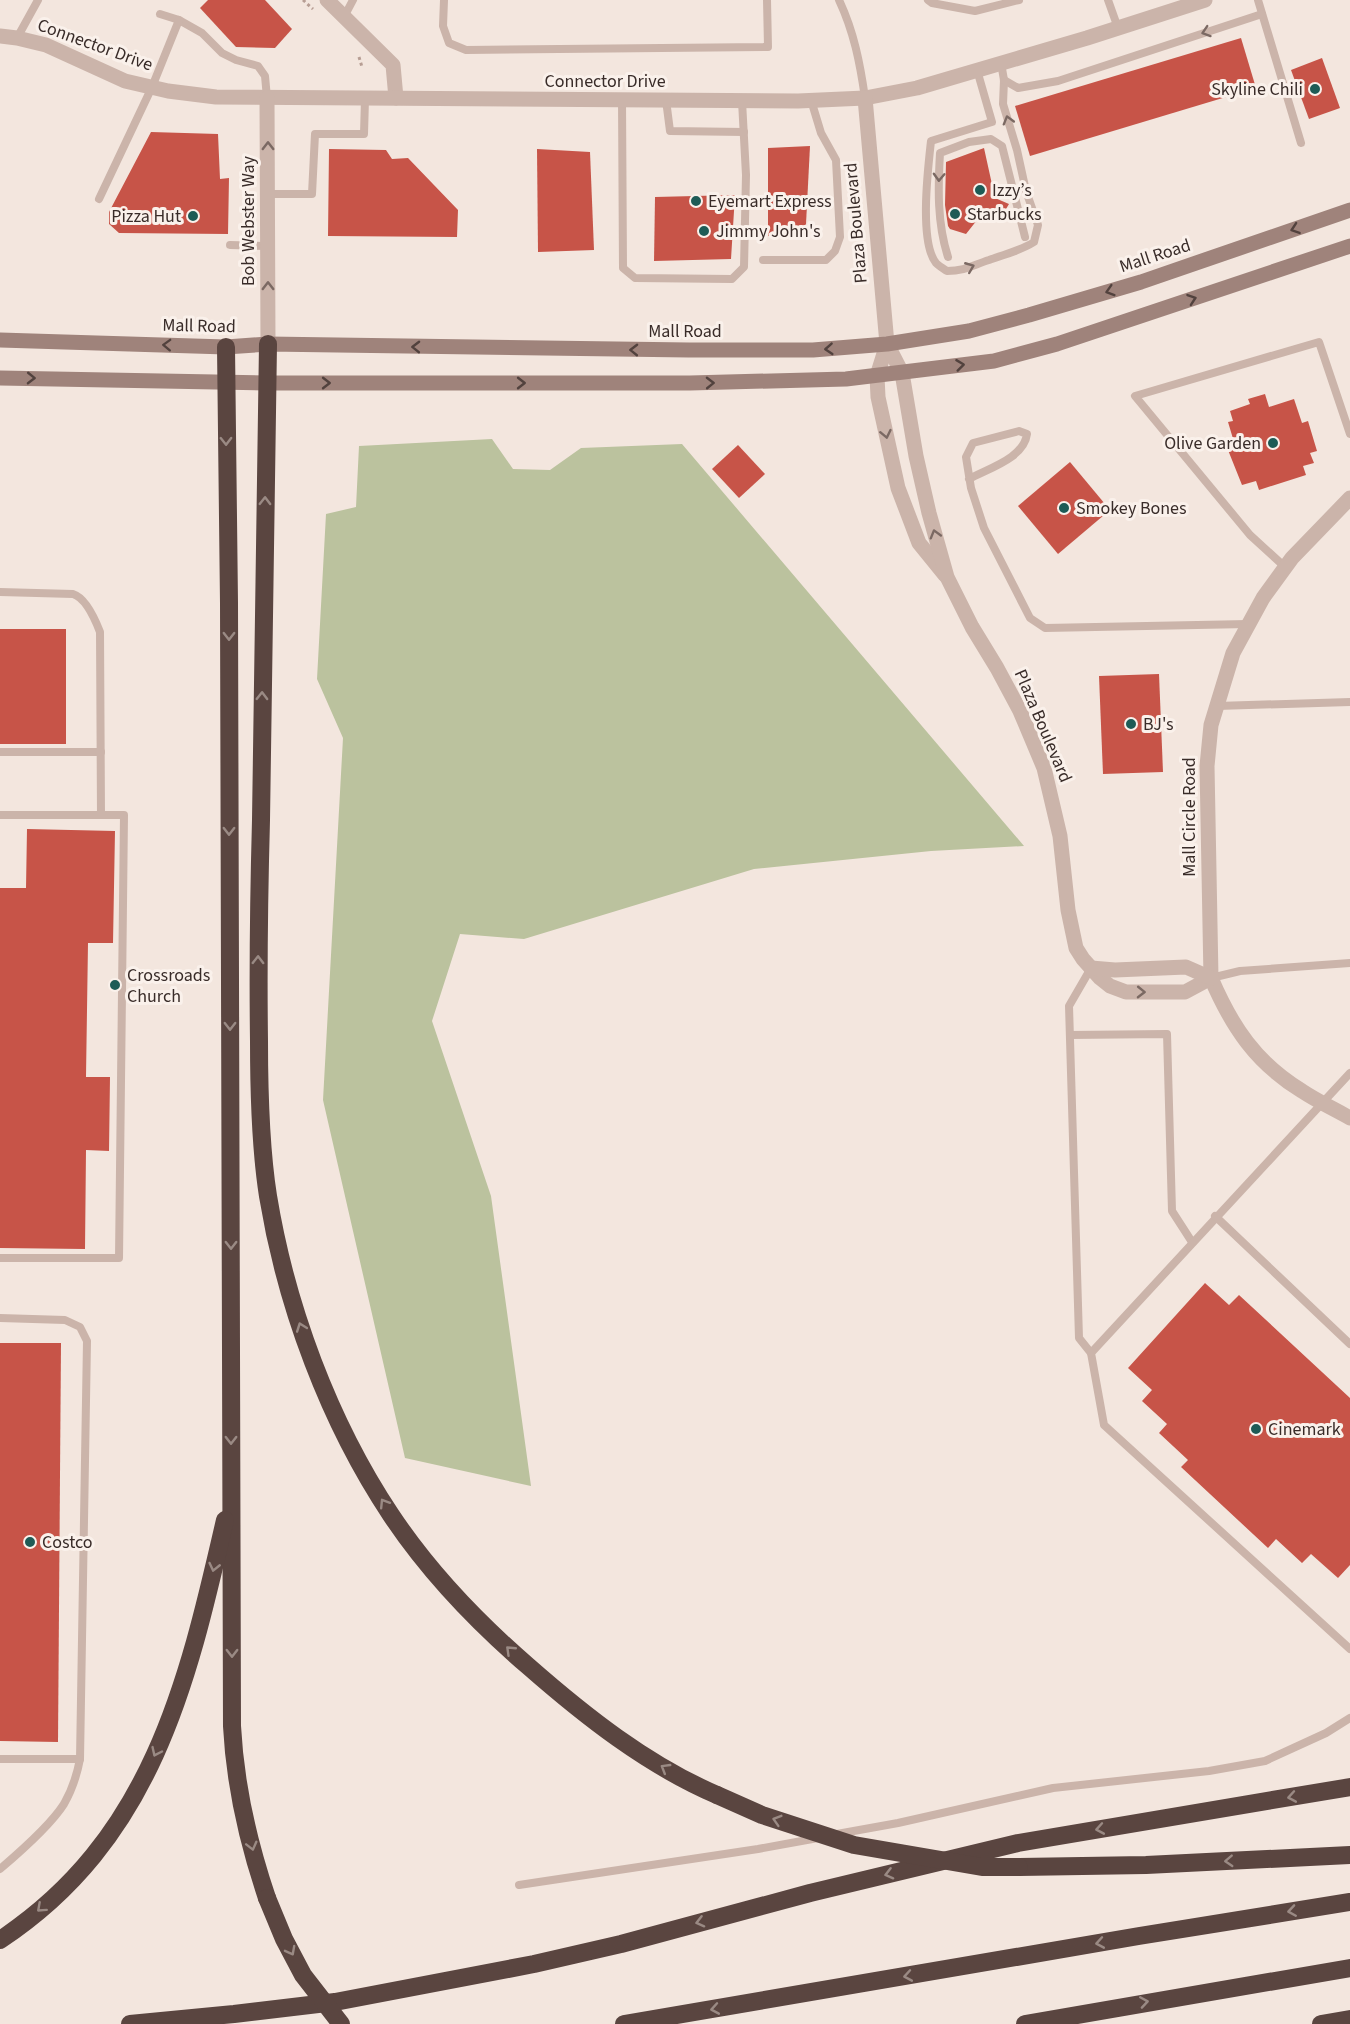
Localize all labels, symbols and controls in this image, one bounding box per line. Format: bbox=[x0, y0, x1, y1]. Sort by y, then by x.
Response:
street label: Connector Drive bbox=[34, 13, 156, 77]
one-way arrow bbox=[1201, 25, 1212, 37]
street label: Connector Drive bbox=[544, 69, 666, 94]
place label: Skyline Chili bbox=[1211, 77, 1303, 102]
marker: Skyline Chili bbox=[1308, 82, 1322, 96]
one-way arrow bbox=[1003, 115, 1015, 126]
one-way arrow bbox=[261, 141, 274, 150]
street label: Bob Webster Way bbox=[236, 155, 261, 286]
street label: Plaza Boulevard bbox=[838, 162, 874, 284]
one-way arrow bbox=[932, 173, 945, 182]
place label: Izzy’s bbox=[992, 178, 1032, 203]
marker: Izzy’s bbox=[973, 183, 987, 197]
place label: Eyemart Express bbox=[708, 189, 832, 214]
marker: Eyemart Express bbox=[689, 194, 703, 208]
place label: Starbucks bbox=[967, 202, 1042, 227]
place label: Pizza Hut bbox=[111, 204, 181, 229]
marker: Starbucks bbox=[948, 207, 962, 221]
marker: Pizza Hut bbox=[186, 209, 200, 223]
place label: Jimmy John's bbox=[716, 219, 821, 244]
one-way arrow bbox=[1290, 222, 1301, 234]
marker: Jimmy John's bbox=[697, 224, 711, 238]
street label: Mall Road bbox=[1116, 233, 1194, 279]
one-way arrow bbox=[964, 262, 975, 274]
one-way arrow bbox=[262, 281, 274, 290]
one-way arrow bbox=[1105, 284, 1116, 296]
one-way arrow bbox=[1186, 294, 1197, 306]
street label: Mall Road bbox=[162, 313, 236, 339]
street label: Mall Road bbox=[648, 319, 722, 344]
one-way arrow bbox=[163, 339, 172, 351]
one-way arrow bbox=[412, 341, 421, 353]
one-way arrow bbox=[824, 342, 833, 355]
one-way arrow bbox=[629, 344, 638, 356]
one-way arrow bbox=[956, 360, 965, 372]
one-way arrow bbox=[27, 372, 36, 385]
one-way arrow bbox=[706, 376, 715, 389]
one-way arrow bbox=[321, 377, 330, 389]
one-way arrow bbox=[516, 377, 525, 389]
one-way arrow bbox=[879, 428, 892, 438]
place label: Olive Garden bbox=[1164, 431, 1261, 456]
one-way arrow bbox=[220, 436, 232, 445]
marker: Olive Garden bbox=[1266, 436, 1280, 450]
place label: Smokey Bones bbox=[1076, 496, 1187, 521]
one-way arrow bbox=[259, 497, 271, 506]
marker: Smokey Bones bbox=[1057, 501, 1071, 515]
one-way arrow bbox=[930, 529, 942, 540]
one-way arrow bbox=[223, 631, 235, 640]
street label: Plaza Boulevard bbox=[1008, 666, 1078, 786]
one-way arrow bbox=[256, 692, 269, 701]
place label: BJ's bbox=[1143, 712, 1174, 737]
marker: BJ's bbox=[1124, 717, 1138, 731]
street label: Mall Circle Road bbox=[1177, 757, 1202, 877]
one-way arrow bbox=[223, 826, 235, 835]
one-way arrow bbox=[252, 956, 265, 965]
place label: Crossroads Church bbox=[127, 963, 210, 1009]
marker: Crossroads Church bbox=[108, 978, 122, 992]
one-way arrow bbox=[1137, 986, 1146, 999]
one-way arrow bbox=[224, 1021, 236, 1030]
one-way arrow bbox=[225, 1241, 237, 1250]
one-way arrow bbox=[295, 1322, 308, 1333]
place label: Cinemark bbox=[1268, 1417, 1341, 1442]
marker: Cinemark bbox=[1249, 1422, 1263, 1436]
one-way arrow bbox=[225, 1436, 238, 1445]
one-way arrow bbox=[379, 1499, 391, 1509]
place label: Costco bbox=[42, 1530, 93, 1555]
marker: Costco bbox=[23, 1535, 37, 1549]
one-way arrow bbox=[208, 1561, 221, 1571]
one-way arrow bbox=[506, 1647, 517, 1658]
one-way arrow bbox=[226, 1648, 238, 1657]
one-way arrow bbox=[152, 1746, 164, 1757]
one-way arrow bbox=[661, 1764, 671, 1776]
one-way arrow bbox=[1288, 1790, 1298, 1803]
one-way arrow bbox=[773, 1815, 783, 1827]
one-way arrow bbox=[1095, 1822, 1105, 1835]
one-way arrow bbox=[244, 1840, 257, 1850]
one-way arrow bbox=[1224, 1854, 1233, 1867]
one-way arrow bbox=[884, 1867, 894, 1880]
one-way arrow bbox=[38, 1901, 48, 1912]
one-way arrow bbox=[1288, 1905, 1297, 1917]
one-way arrow bbox=[695, 1914, 705, 1927]
one-way arrow bbox=[1095, 1936, 1104, 1948]
one-way arrow bbox=[284, 1945, 295, 1955]
one-way arrow bbox=[903, 1969, 913, 1982]
one-way arrow bbox=[1140, 1997, 1149, 2009]
one-way arrow bbox=[711, 2002, 720, 2014]

